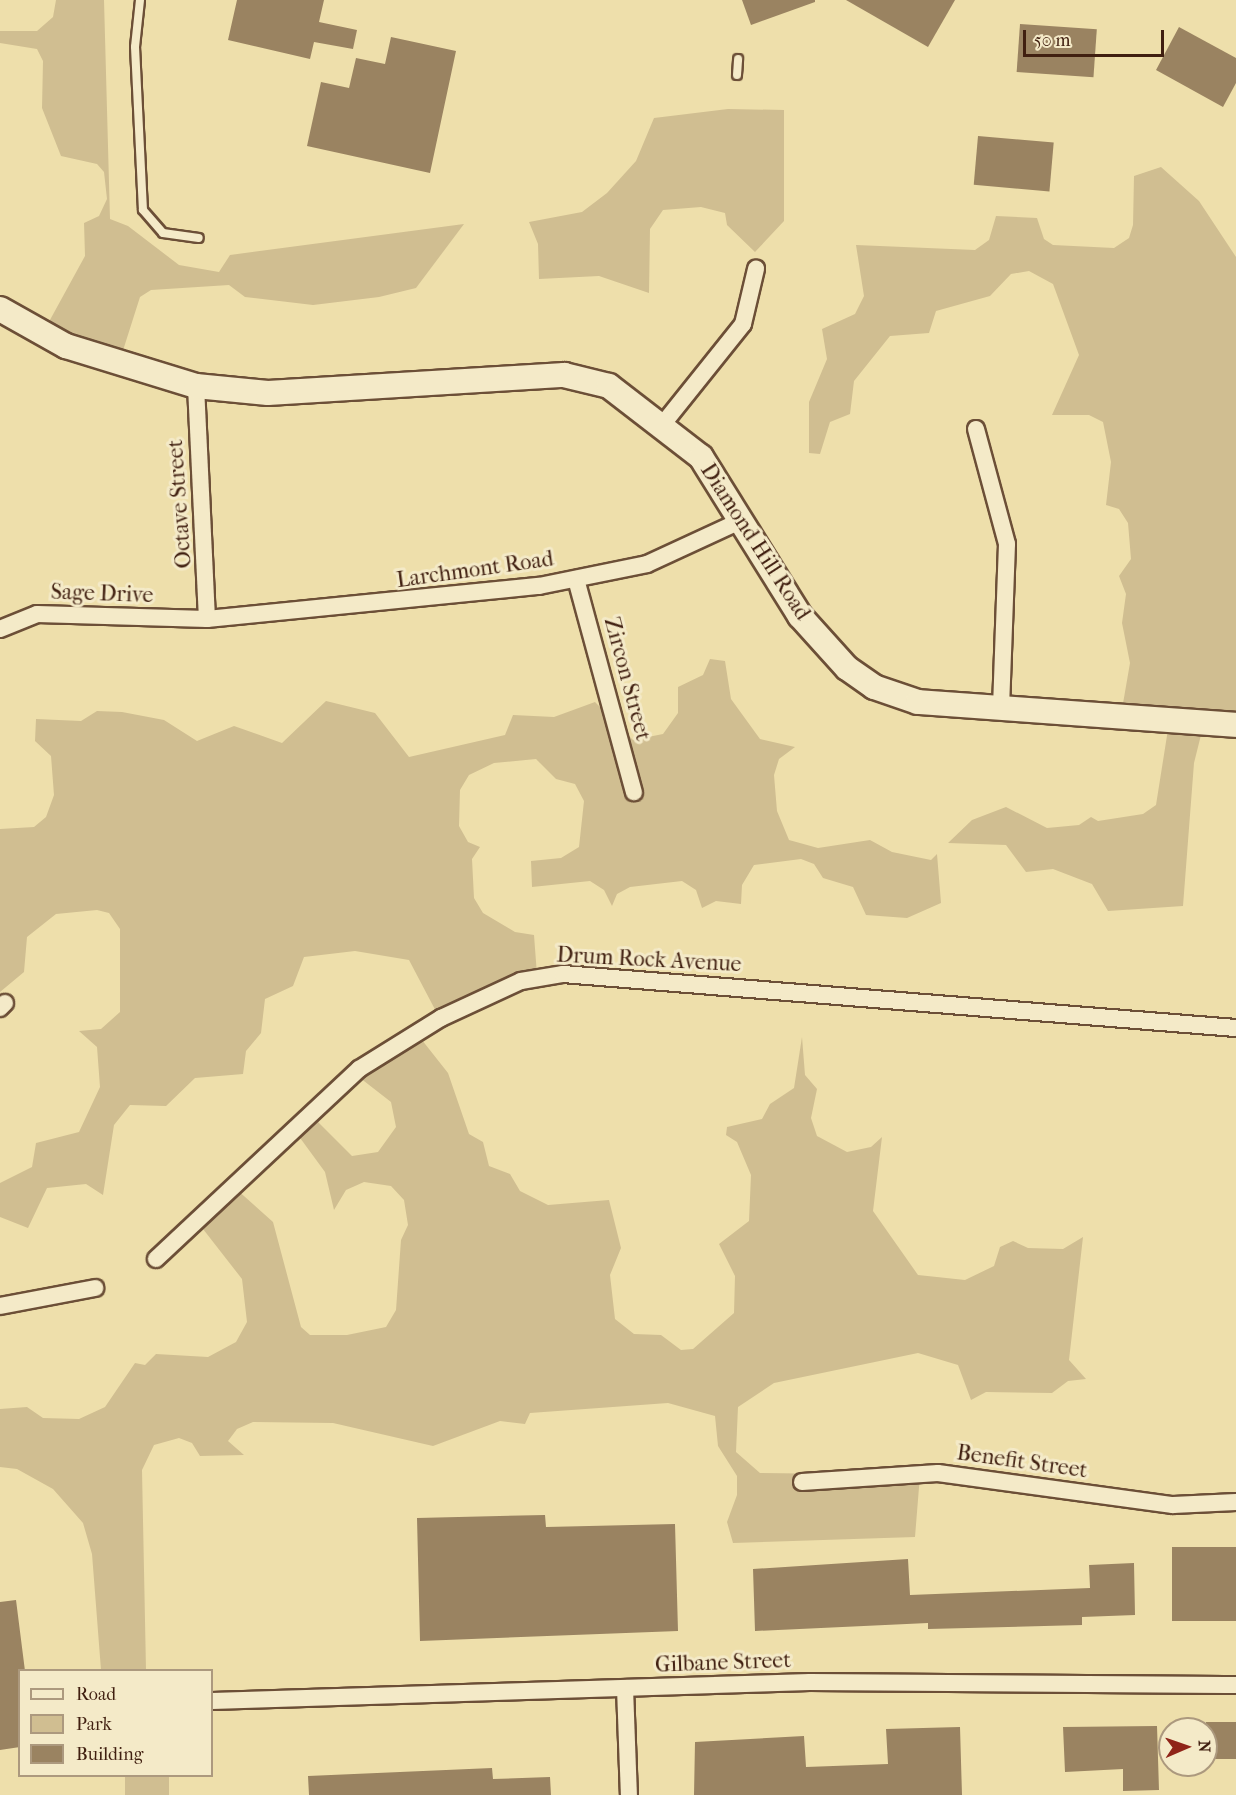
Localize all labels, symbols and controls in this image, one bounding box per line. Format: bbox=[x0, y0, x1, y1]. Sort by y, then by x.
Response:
scale bar bbox=[1026, 18, 1167, 56]
text: 50 m bbox=[1034, 30, 1070, 51]
street label: Octave Street bbox=[162, 439, 198, 569]
street label: Diamond Hill Road bbox=[694, 459, 816, 625]
street label: Larchmont Road bbox=[395, 546, 555, 594]
street label: Sage Drive bbox=[50, 579, 154, 609]
street label: Zircon Street bbox=[598, 614, 656, 744]
street label: Drum Rock Avenue bbox=[556, 942, 742, 978]
street label: Benefit Street bbox=[955, 1440, 1089, 1484]
street label: Gilbane Street bbox=[655, 1647, 791, 1679]
legend bbox=[18, 1669, 213, 1777]
text: Road bbox=[76, 1684, 116, 1705]
text: Park bbox=[76, 1714, 112, 1735]
north arrow bbox=[1158, 1717, 1218, 1777]
text: N bbox=[1195, 1740, 1214, 1753]
text: Building bbox=[76, 1744, 143, 1765]

